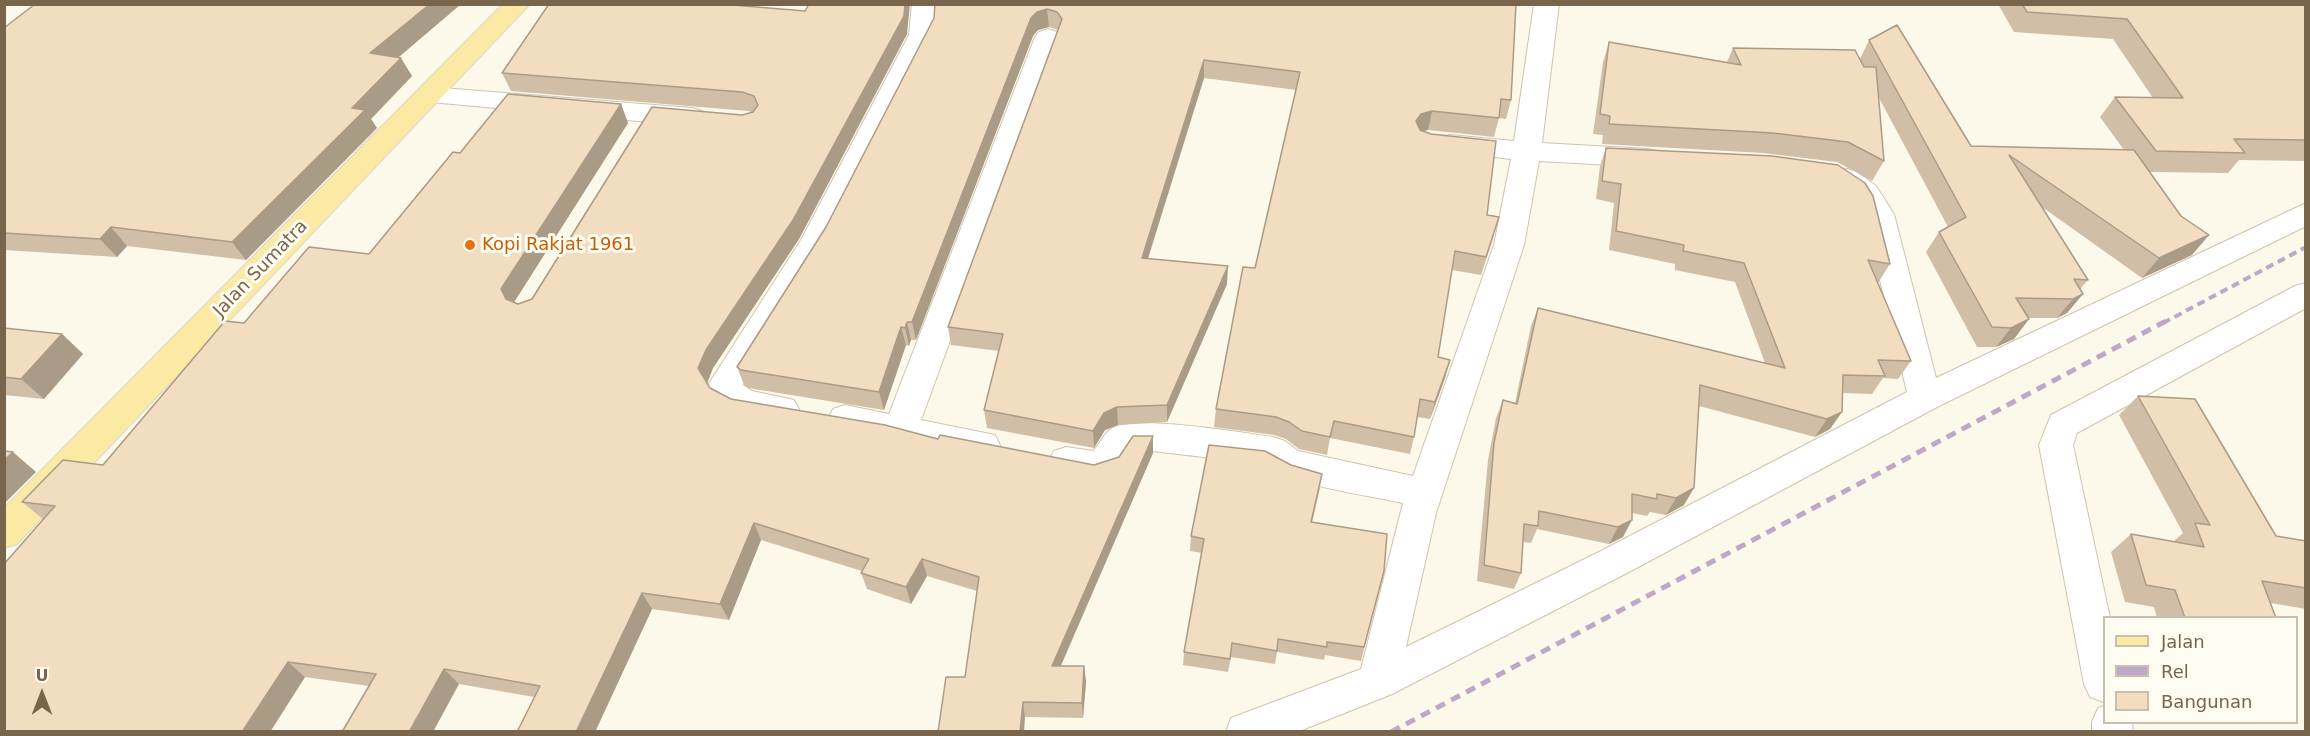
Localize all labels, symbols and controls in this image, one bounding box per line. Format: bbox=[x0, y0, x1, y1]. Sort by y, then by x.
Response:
street label: Jalan Sumatra bbox=[209, 216, 313, 322]
place label: Kopi Rakjat 1961 bbox=[482, 234, 634, 256]
marker: Kopi Rakjat 1961 bbox=[463, 238, 477, 252]
legend bbox=[2103, 616, 2298, 724]
text: Jalan bbox=[2161, 631, 2205, 652]
text: Rel bbox=[2161, 661, 2189, 682]
north arrow bbox=[12, 664, 72, 724]
text: U bbox=[36, 666, 49, 685]
text: Bangunan bbox=[2161, 691, 2252, 712]

